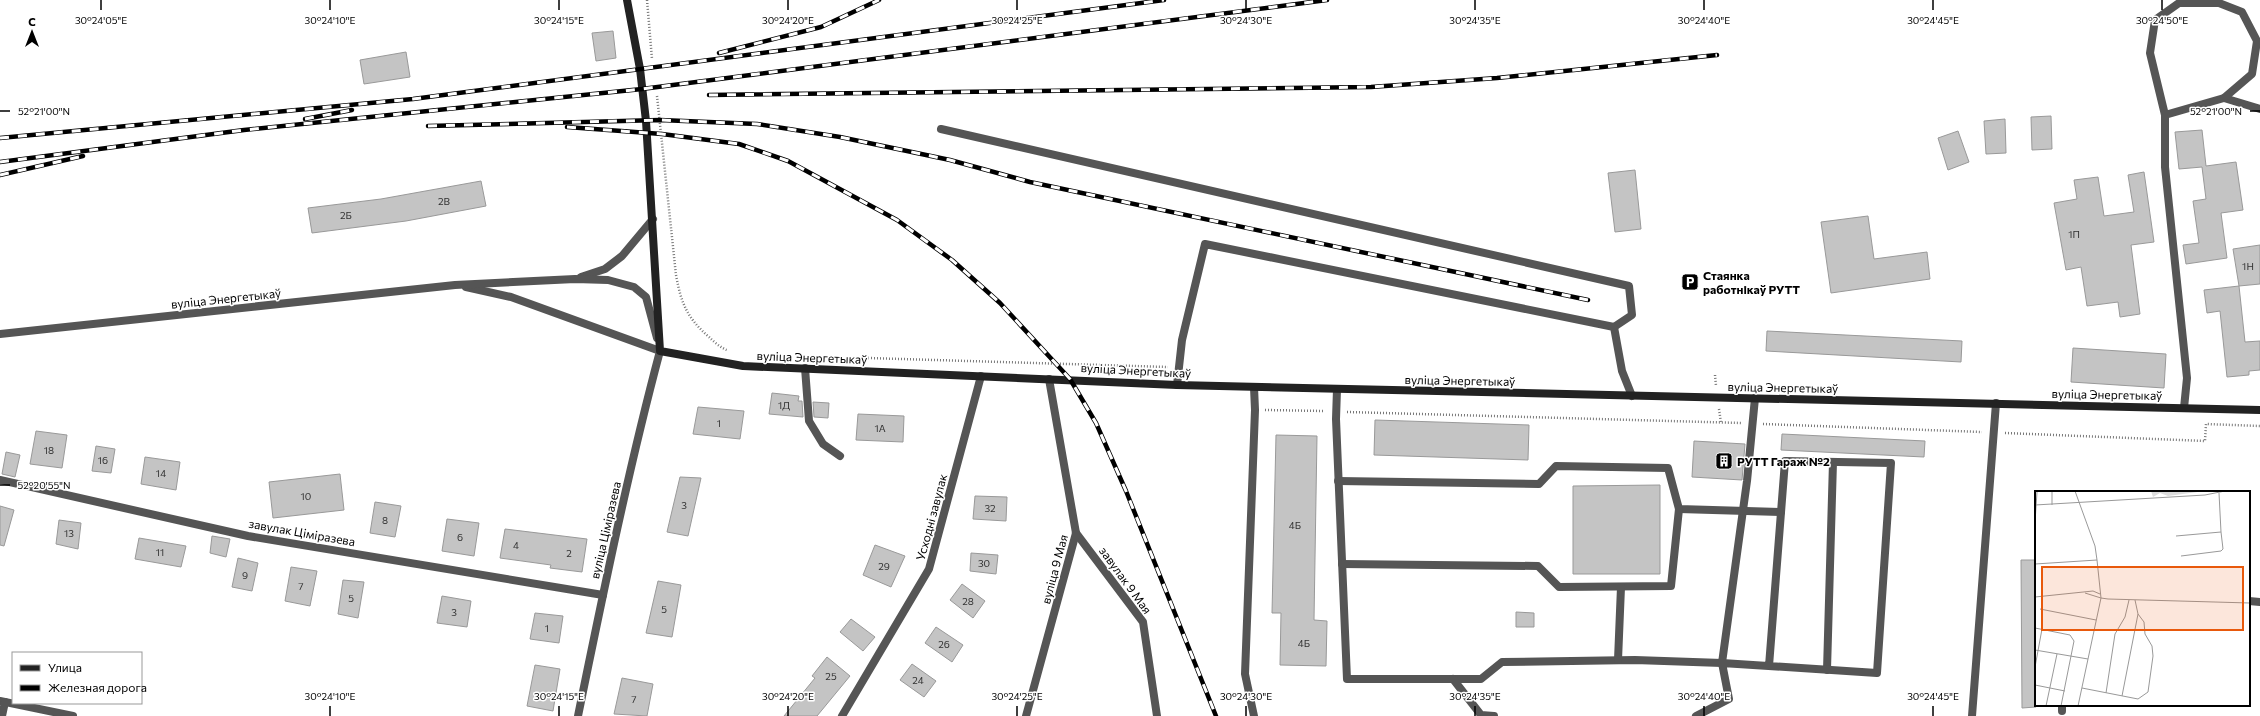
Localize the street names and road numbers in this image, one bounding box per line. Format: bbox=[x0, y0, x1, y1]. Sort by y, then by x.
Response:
street label: вуліца Энергетыкаў bbox=[170, 285, 282, 311]
street label: вуліца Энергетыкаў bbox=[756, 348, 868, 366]
street label: вуліца Энергетыкаў bbox=[1080, 360, 1192, 380]
street label: вуліца Энергетыкаў bbox=[1405, 372, 1515, 388]
street label: вуліца Энергетыкаў bbox=[1728, 379, 1838, 395]
street label: вуліца Энергетыкаў bbox=[2052, 386, 2162, 402]
street label: Усходні завулак bbox=[913, 472, 949, 562]
street label: вуліца Ціміразева bbox=[587, 480, 623, 580]
street label: завулак Ціміразева bbox=[248, 516, 356, 548]
street label: вуліца 9 Мая bbox=[1038, 533, 1070, 605]
street label: завулак 9 Мая bbox=[1097, 544, 1155, 616]

